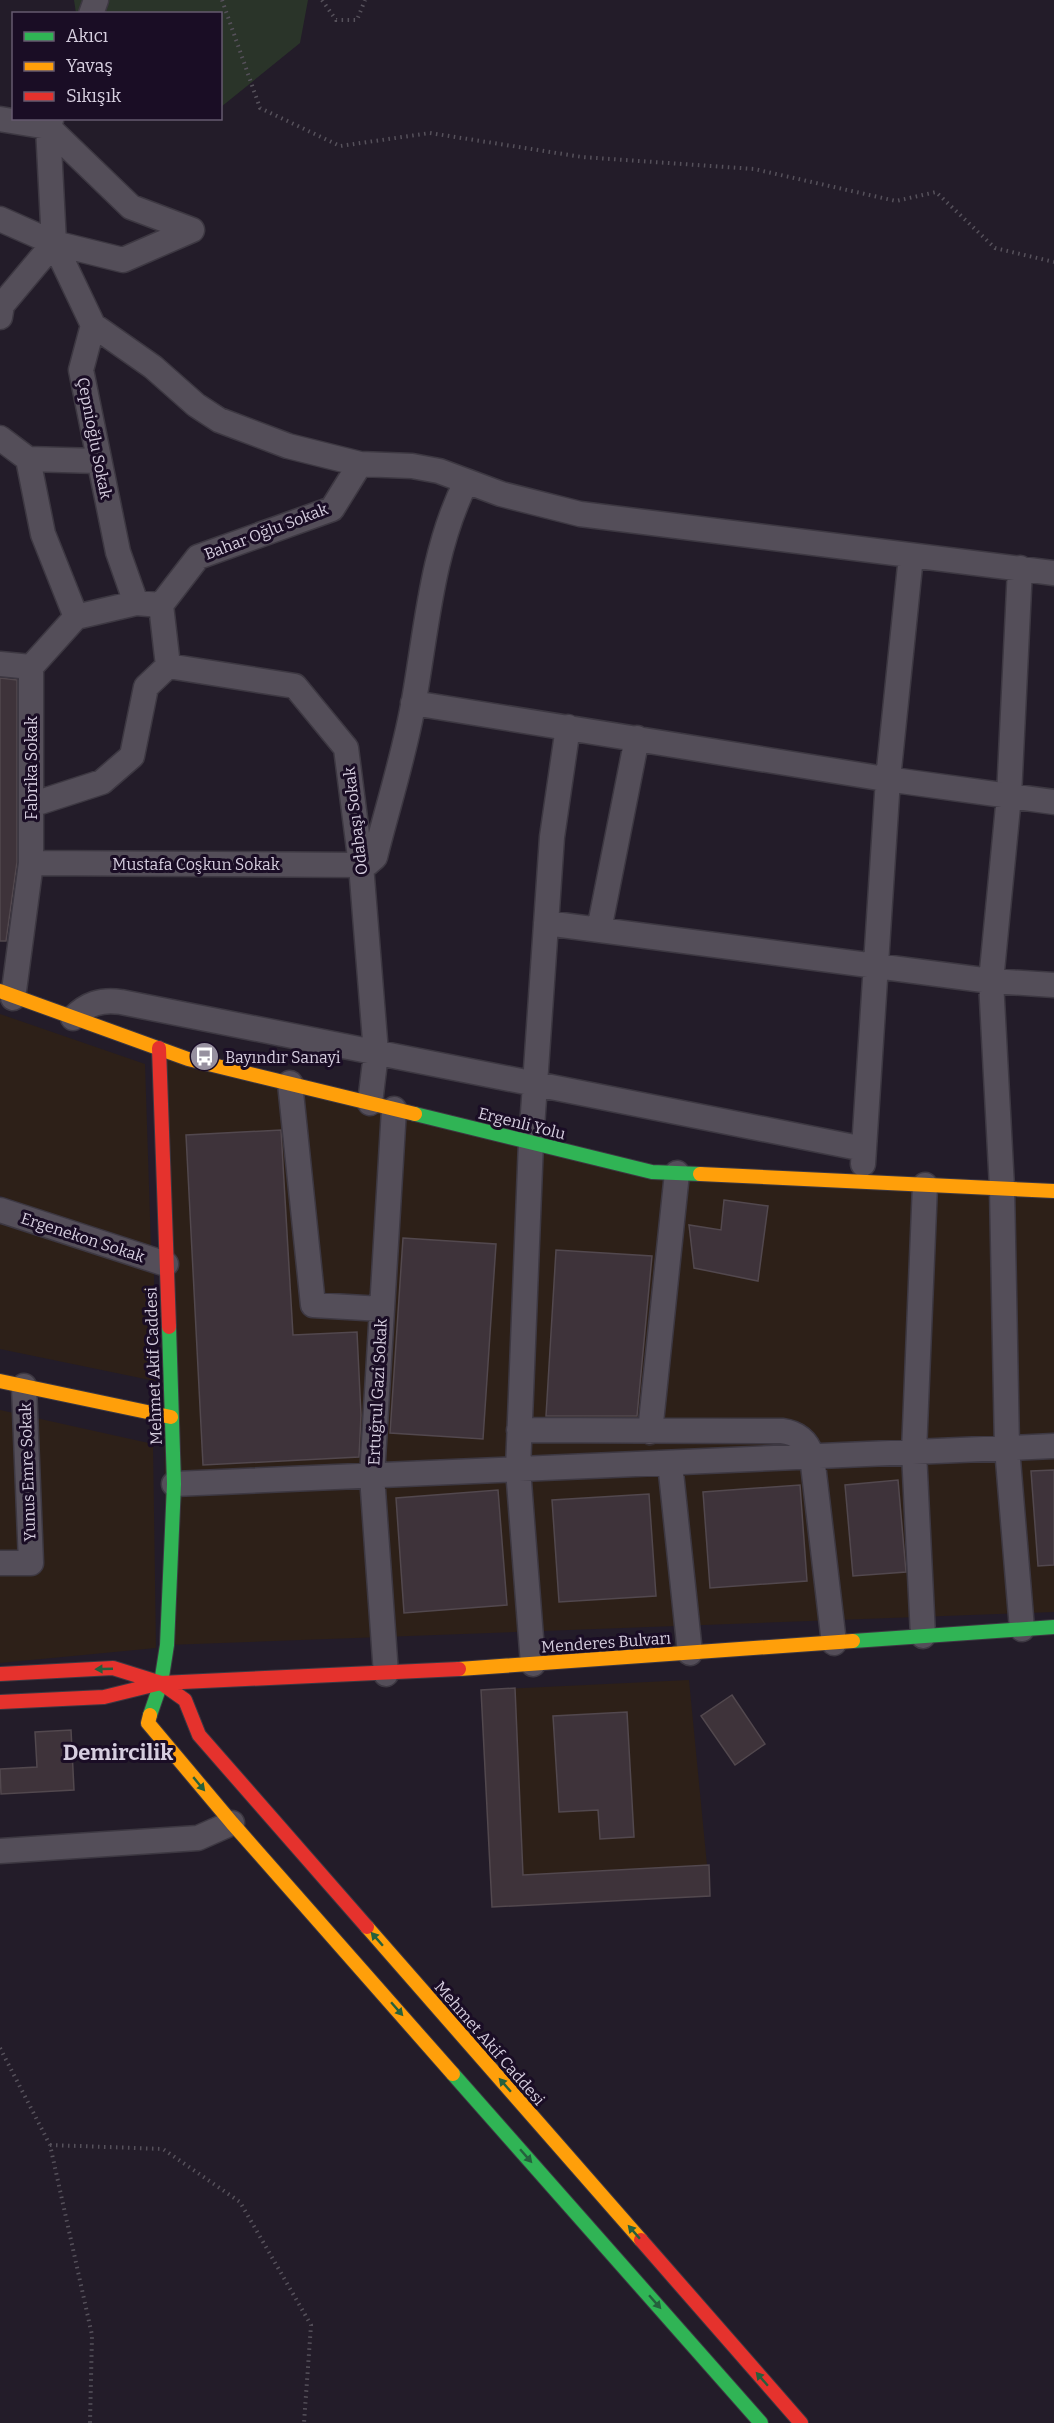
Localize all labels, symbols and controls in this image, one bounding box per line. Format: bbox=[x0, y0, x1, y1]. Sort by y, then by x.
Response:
legend bbox=[12, 12, 222, 120]
text: Akıcı bbox=[66, 25, 108, 47]
text: Yavaş bbox=[66, 55, 113, 77]
text: Sıkışık bbox=[66, 85, 122, 107]
street label: Çepnioğlu Sokak bbox=[73, 376, 116, 501]
street label: Bahar Oğlu Sokak bbox=[202, 499, 331, 564]
street label: Fabrika Sokak bbox=[22, 716, 41, 820]
street label: Odabaşı Sokak bbox=[339, 766, 372, 876]
street label: Mustafa Coşkun Sokak bbox=[112, 855, 280, 874]
bus stop icon: Bayındır Sanayi bbox=[188, 1041, 220, 1073]
place label: Bayındır Sanayi bbox=[225, 1048, 341, 1067]
street label: Ergenli Yolu bbox=[476, 1103, 568, 1144]
street label: Ergenekon Sokak bbox=[19, 1209, 147, 1266]
street label: Mehmet Akif Caddesi bbox=[141, 1286, 166, 1445]
street label: Ertuğrul Gazi Sokak bbox=[364, 1318, 391, 1466]
street label: Yunus Emre Sokak bbox=[16, 1402, 39, 1542]
street label: Menderes Bulvarı bbox=[540, 1628, 672, 1657]
one-way arrow bbox=[95, 1664, 114, 1674]
district label: Demircilik bbox=[63, 1739, 173, 1766]
one-way arrow bbox=[192, 1776, 205, 1791]
one-way arrow bbox=[370, 1931, 384, 1946]
street label: Mehmet Akif Caddesi bbox=[431, 1977, 549, 2109]
one-way arrow bbox=[390, 2002, 404, 2017]
one-way arrow bbox=[499, 2078, 512, 2093]
one-way arrow bbox=[519, 2148, 532, 2163]
one-way arrow bbox=[628, 2225, 641, 2240]
one-way arrow bbox=[648, 2294, 661, 2310]
one-way arrow bbox=[756, 2372, 769, 2387]

